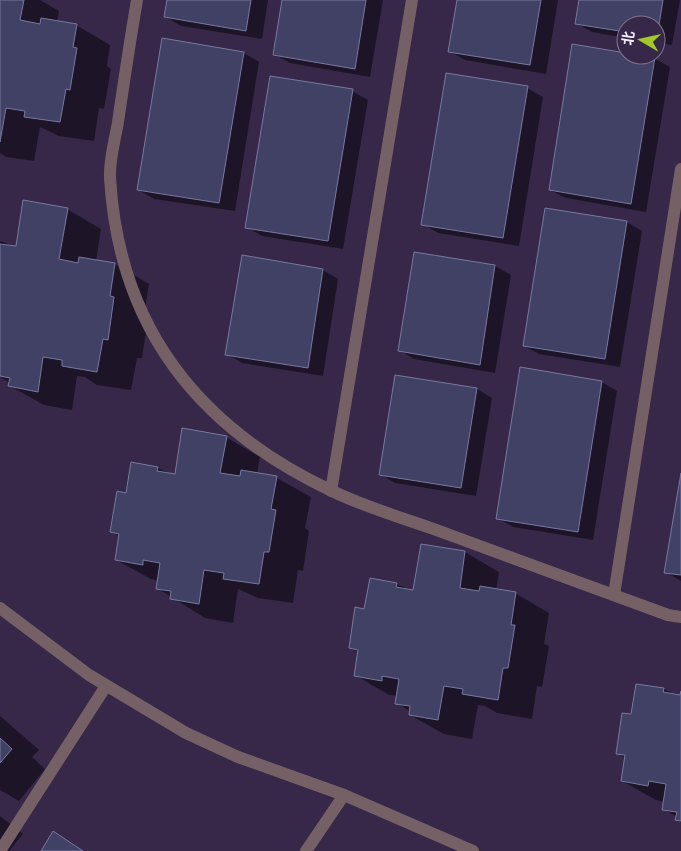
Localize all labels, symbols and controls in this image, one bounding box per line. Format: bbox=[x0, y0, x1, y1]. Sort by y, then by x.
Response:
north arrow bbox=[616, 15, 666, 65]
text: 北 bbox=[618, 30, 637, 46]

